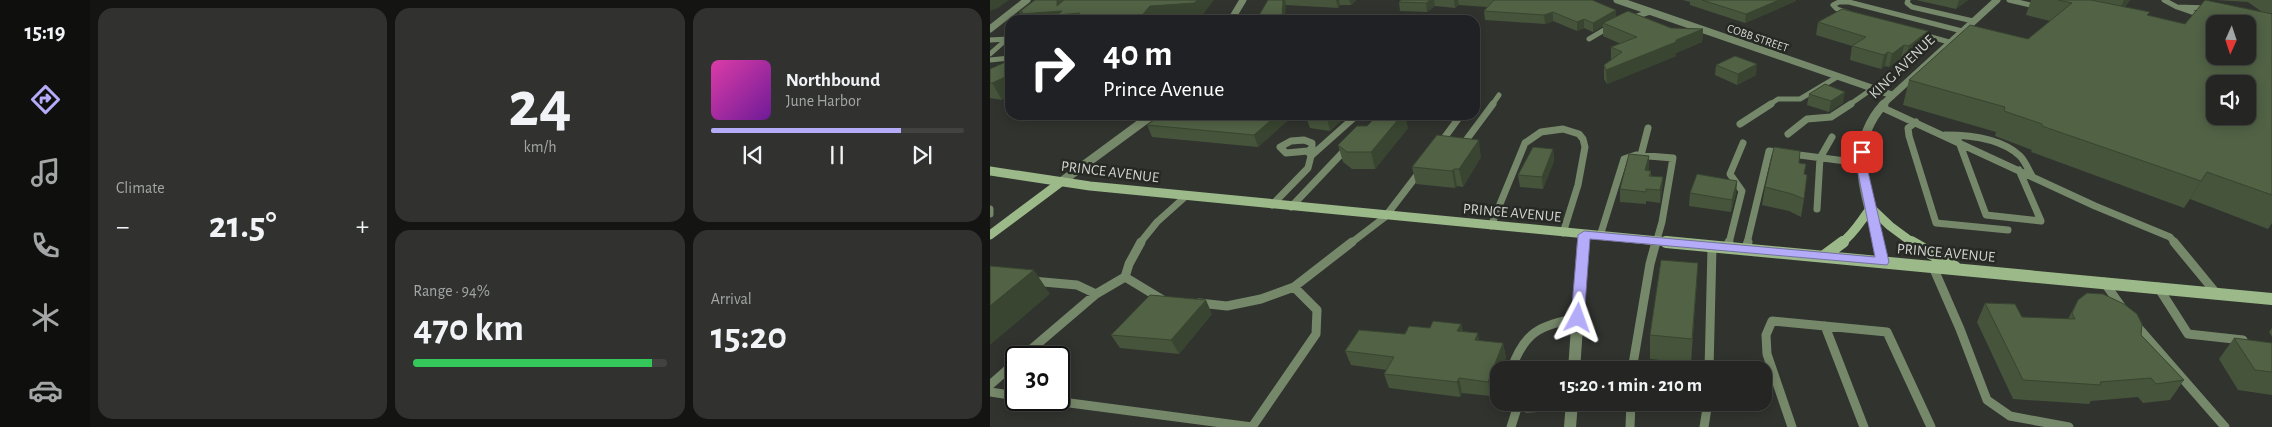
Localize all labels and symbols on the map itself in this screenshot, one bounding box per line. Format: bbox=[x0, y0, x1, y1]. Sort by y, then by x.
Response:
north arrow bbox=[2206, 15, 2256, 65]
street label: COBB STREET bbox=[1726, 22, 1790, 54]
street label: KING AVENUE bbox=[1866, 32, 1938, 102]
pin bbox=[1841, 131, 1883, 173]
street label: PRINCE AVENUE bbox=[1060, 159, 1160, 185]
street label: PRINCE AVENUE bbox=[1462, 201, 1562, 225]
street label: PRINCE AVENUE bbox=[1896, 241, 1996, 265]
position arrow bbox=[1551, 291, 1603, 343]
speed limit sign: 30 bbox=[1005, 346, 1070, 411]

